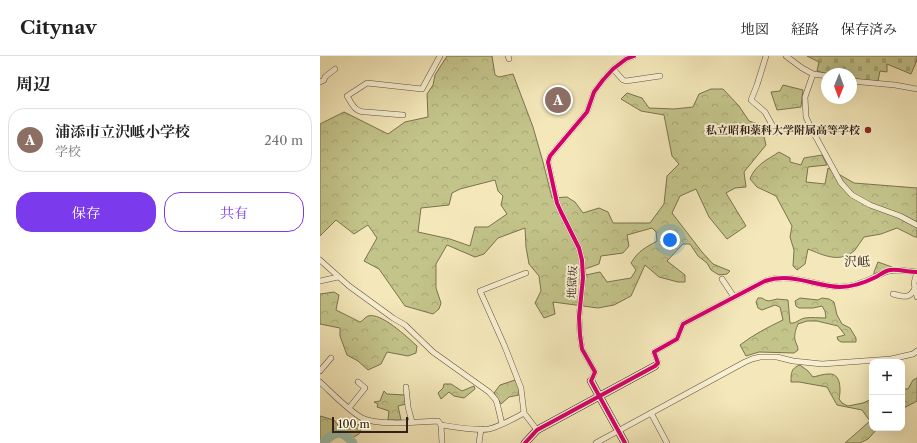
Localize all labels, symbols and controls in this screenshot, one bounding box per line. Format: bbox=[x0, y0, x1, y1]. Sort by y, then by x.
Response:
text: Citynav bbox=[20, 16, 97, 39]
text: 地図 bbox=[741, 20, 769, 38]
text: 経路 bbox=[791, 20, 819, 38]
text: 保存済み bbox=[841, 20, 897, 38]
north arrow bbox=[821, 68, 857, 104]
text: 周辺 bbox=[16, 74, 50, 94]
pin: A bbox=[545, 85, 571, 115]
text: 浦添市立沢岻小学校 bbox=[55, 122, 190, 141]
place label: 私立昭和薬科大学附属高等学校 bbox=[706, 123, 860, 137]
marker: 私立昭和薬科大学附属高等学校 bbox=[863, 125, 873, 135]
text: A bbox=[25, 132, 35, 148]
text: 240 m bbox=[264, 132, 303, 148]
text: 学校 bbox=[55, 143, 81, 159]
button: 保存 bbox=[16, 192, 156, 232]
button: 共有 bbox=[164, 192, 304, 232]
your location bbox=[660, 230, 680, 250]
district label: 沢岻 bbox=[844, 253, 870, 269]
street label: 地獄坂 bbox=[564, 265, 580, 299]
map controls bbox=[869, 359, 905, 431]
button: + bbox=[869, 359, 905, 395]
button: − bbox=[869, 395, 905, 431]
scale bar bbox=[332, 415, 408, 434]
text: 100 m bbox=[338, 417, 370, 431]

